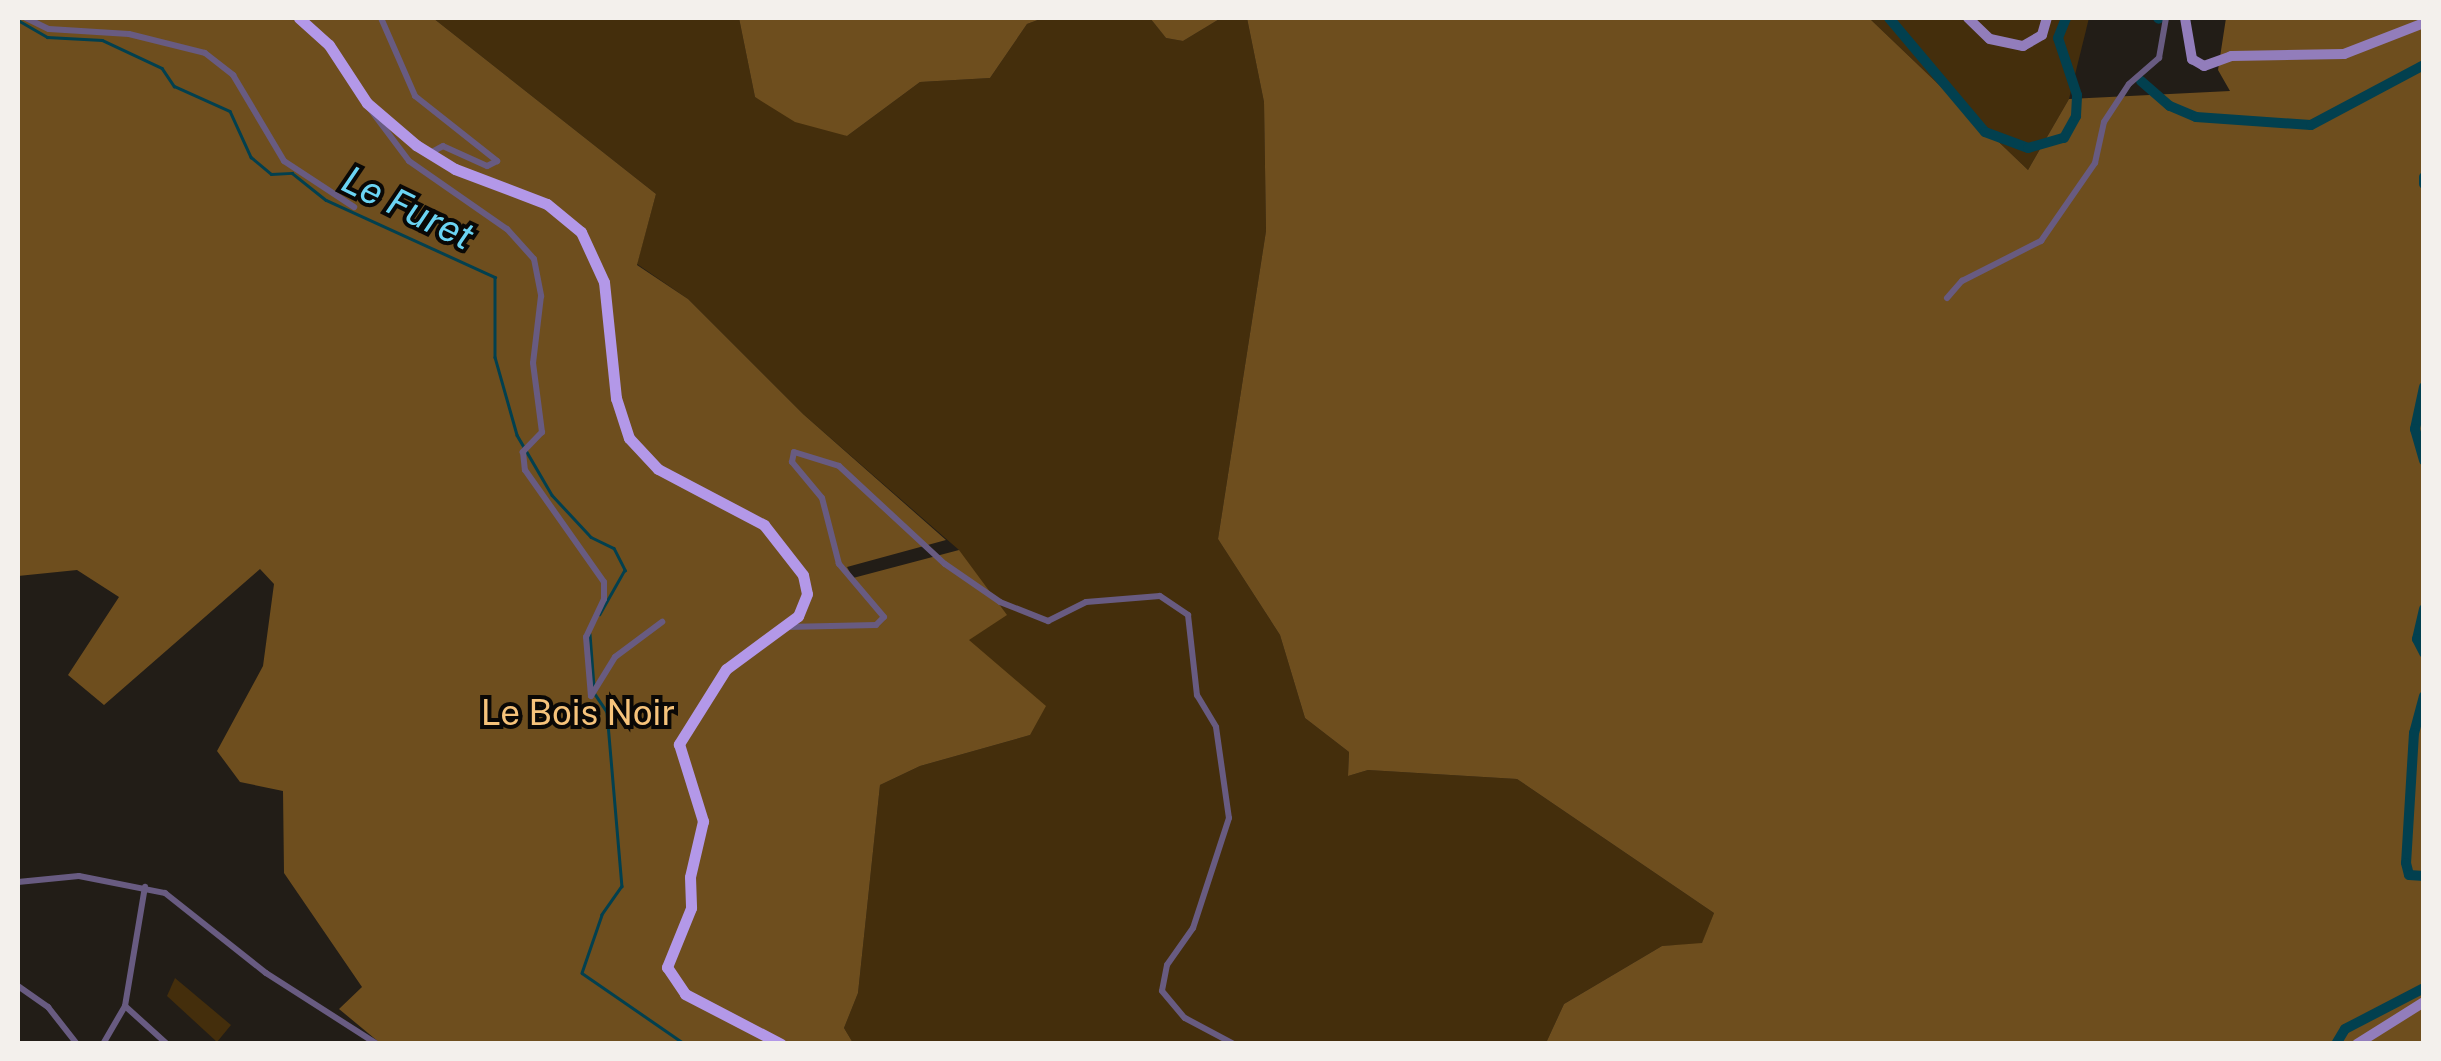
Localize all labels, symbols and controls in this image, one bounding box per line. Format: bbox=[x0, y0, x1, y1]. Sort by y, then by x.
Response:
water label: Le Furet bbox=[334, 156, 482, 260]
park label: Le Bois Noir bbox=[481, 692, 675, 734]

